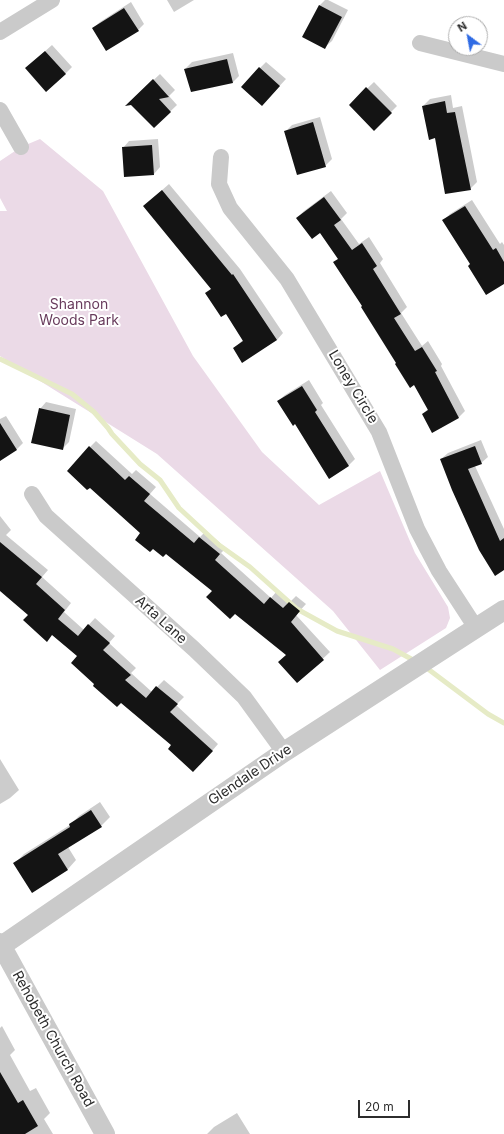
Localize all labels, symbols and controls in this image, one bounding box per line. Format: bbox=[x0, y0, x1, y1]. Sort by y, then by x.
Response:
north arrow bbox=[448, 16, 488, 56]
text: N bbox=[455, 19, 469, 35]
park label: Shannon Woods Park bbox=[39, 297, 119, 330]
street label: Loney Circle bbox=[325, 347, 381, 427]
street label: Arta Lane bbox=[132, 592, 190, 648]
street label: Glendale Drive bbox=[205, 741, 295, 809]
street label: Rehobeth Church Road bbox=[9, 968, 97, 1110]
scale bar bbox=[360, 1092, 412, 1118]
text: 20 m bbox=[365, 1099, 394, 1114]

